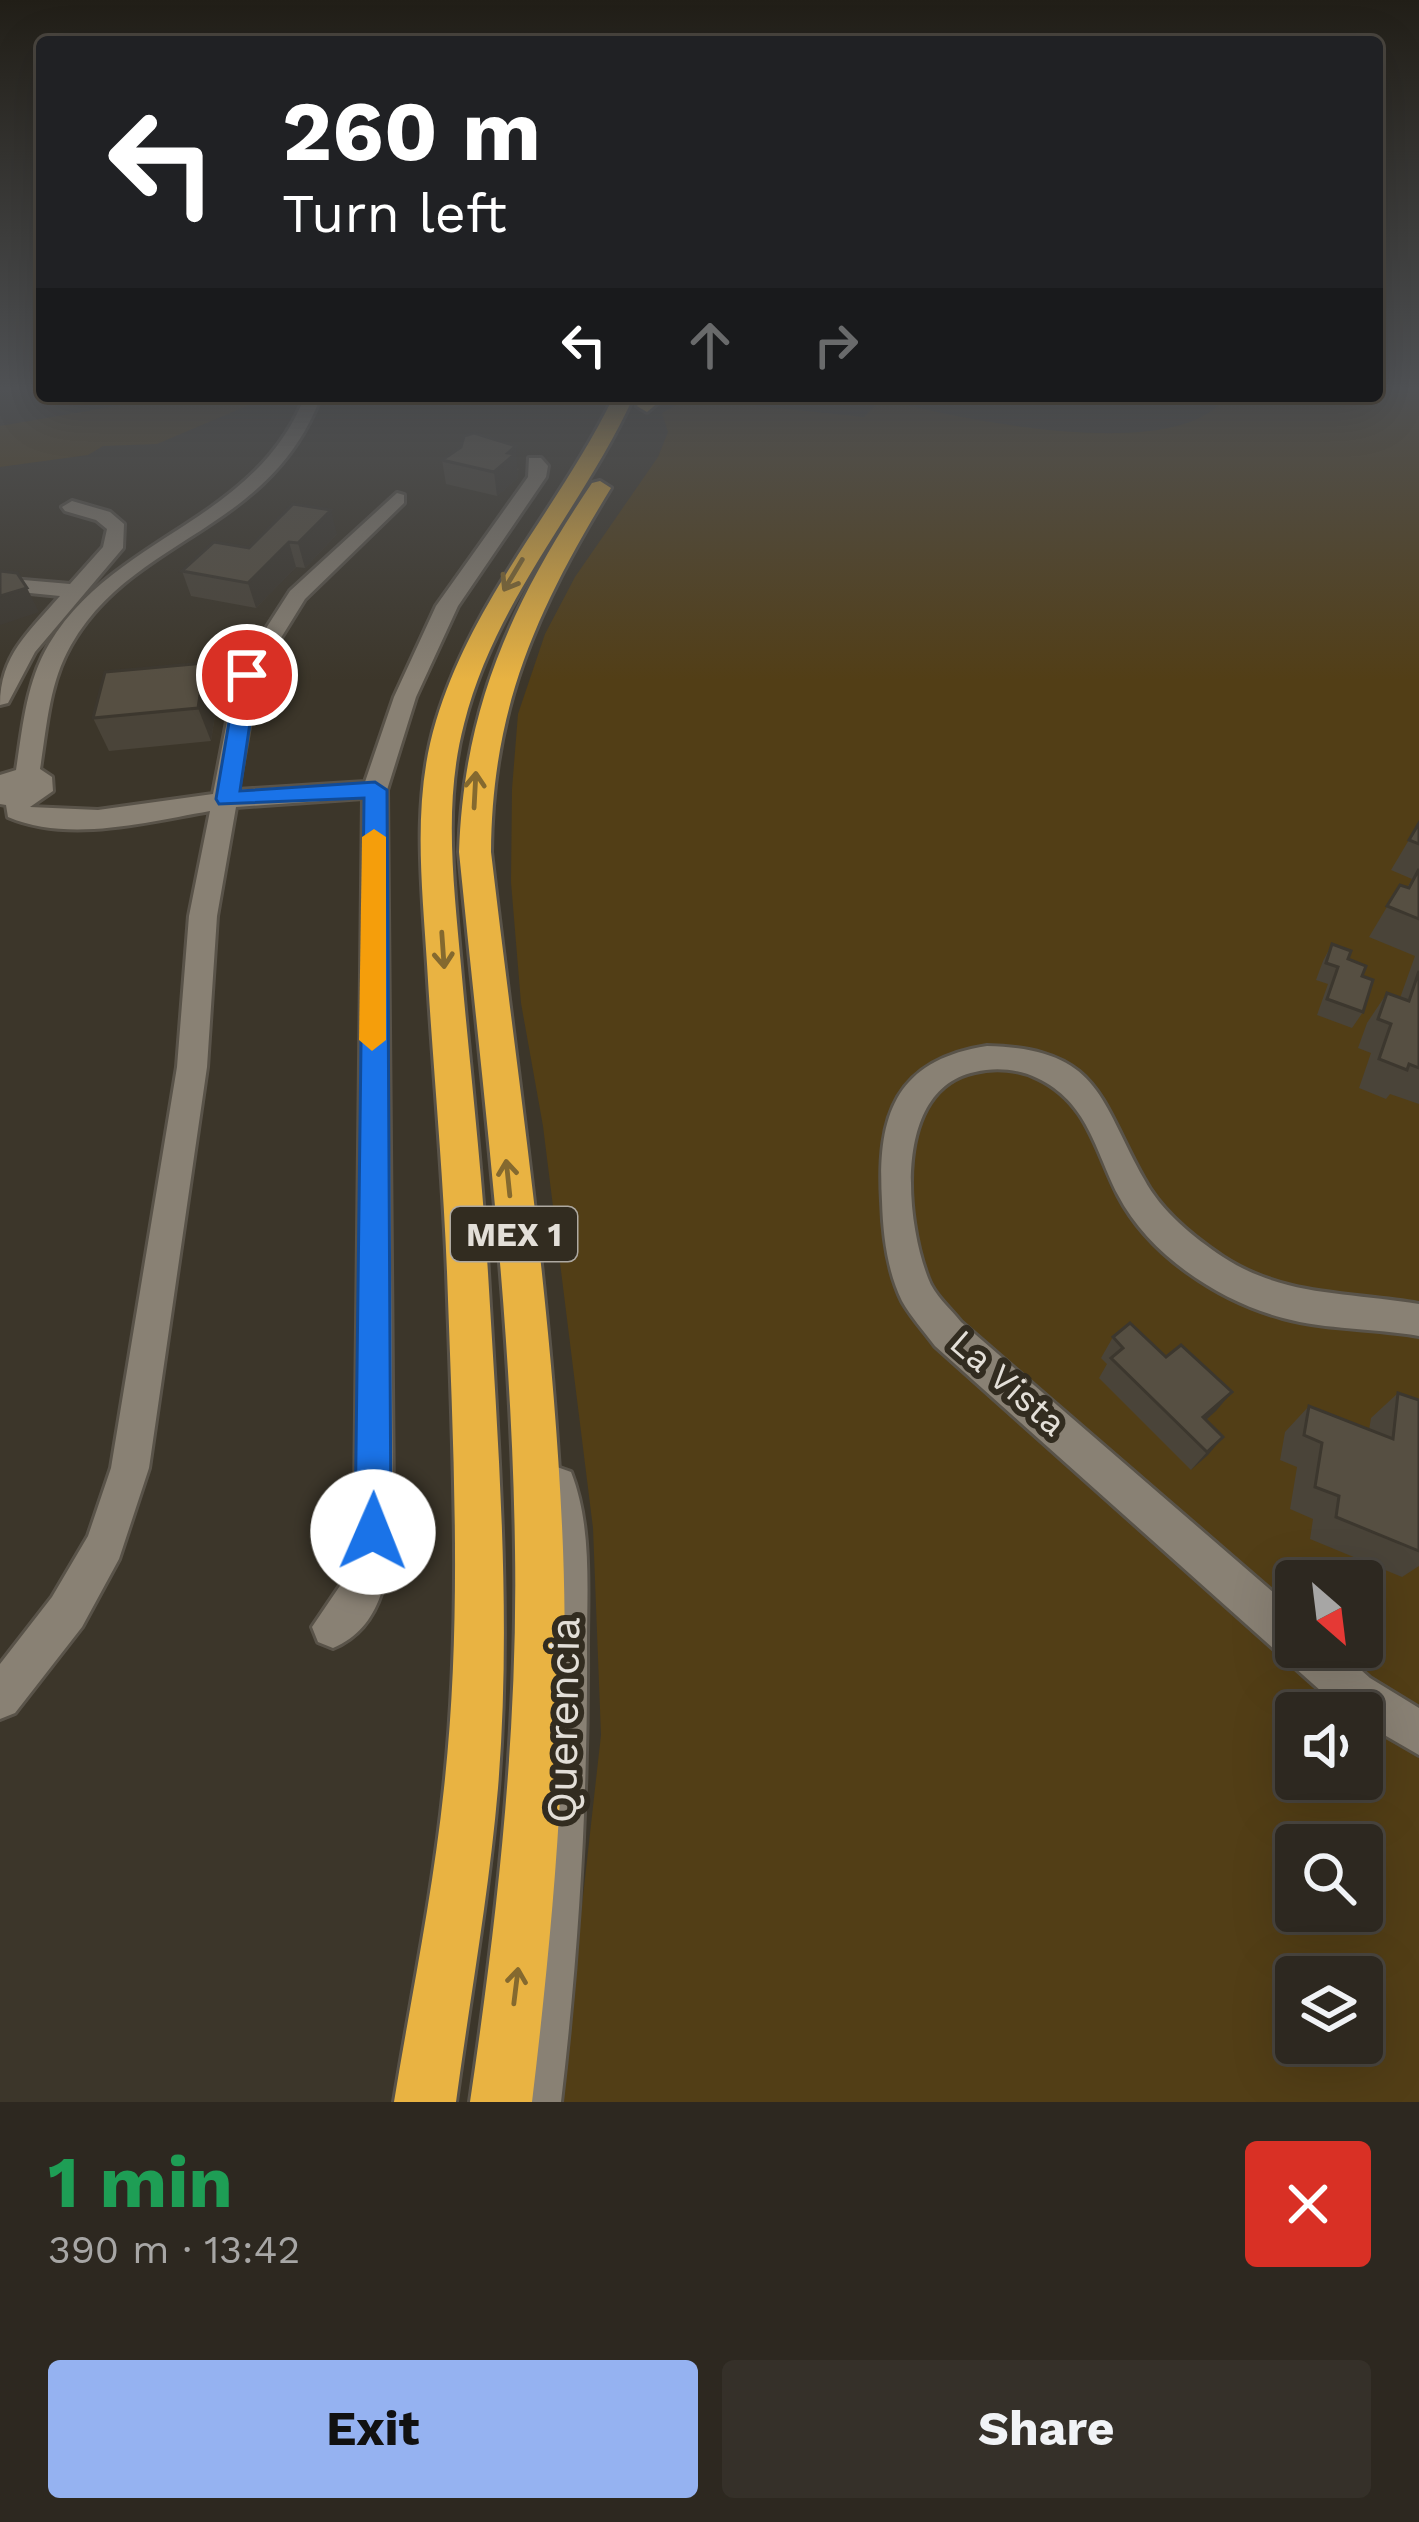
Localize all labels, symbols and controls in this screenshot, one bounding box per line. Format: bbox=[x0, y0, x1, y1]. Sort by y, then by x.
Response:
text: 260 m bbox=[282, 82, 541, 180]
icon: left bbox=[84, 84, 240, 240]
text: Turn left bbox=[282, 182, 507, 245]
icon: left bbox=[551, 312, 617, 378]
icon: ahead bbox=[677, 312, 743, 378]
icon: right bbox=[803, 312, 869, 378]
one-way arrow bbox=[501, 557, 525, 592]
pin bbox=[196, 624, 298, 726]
icon: arrive bbox=[214, 642, 280, 708]
one-way arrow bbox=[464, 771, 487, 810]
one-way arrow bbox=[432, 930, 455, 969]
one-way arrow bbox=[496, 1160, 519, 1199]
road number: MEX 1 bbox=[451, 1207, 577, 1261]
street label: La Vista bbox=[942, 1321, 1074, 1445]
position arrow bbox=[310, 1469, 436, 1595]
north arrow bbox=[1275, 1560, 1383, 1668]
map controls bbox=[1275, 1560, 1383, 2064]
street label: Querencia bbox=[537, 1616, 589, 1824]
button: sound bbox=[1275, 1692, 1383, 1800]
button: search bbox=[1275, 1824, 1383, 1932]
button: layers bbox=[1275, 1956, 1383, 2064]
one-way arrow bbox=[505, 1967, 528, 2006]
text: 1 min bbox=[48, 2140, 233, 2224]
button: close bbox=[1245, 2141, 1371, 2267]
text: 390 m · 13:42 bbox=[48, 2227, 300, 2272]
button: Exit bbox=[48, 2360, 698, 2498]
button: Share bbox=[722, 2360, 1371, 2498]

